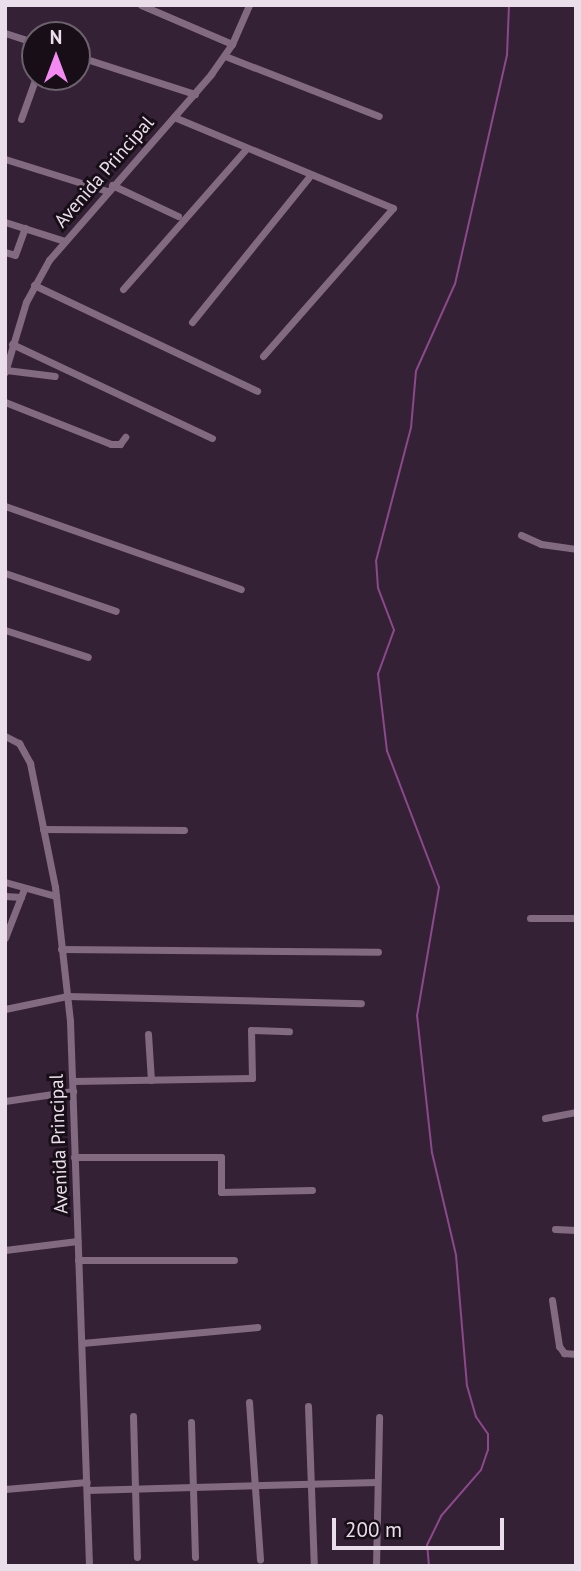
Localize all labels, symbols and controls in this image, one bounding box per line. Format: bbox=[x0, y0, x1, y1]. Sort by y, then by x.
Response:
north arrow bbox=[21, 21, 91, 91]
text: N bbox=[50, 25, 62, 49]
street label: Avenida Principal bbox=[49, 112, 159, 232]
street label: Avenida Principal bbox=[45, 1074, 73, 1214]
scale bar bbox=[336, 1504, 508, 1548]
text: 200 m bbox=[345, 1516, 402, 1543]

